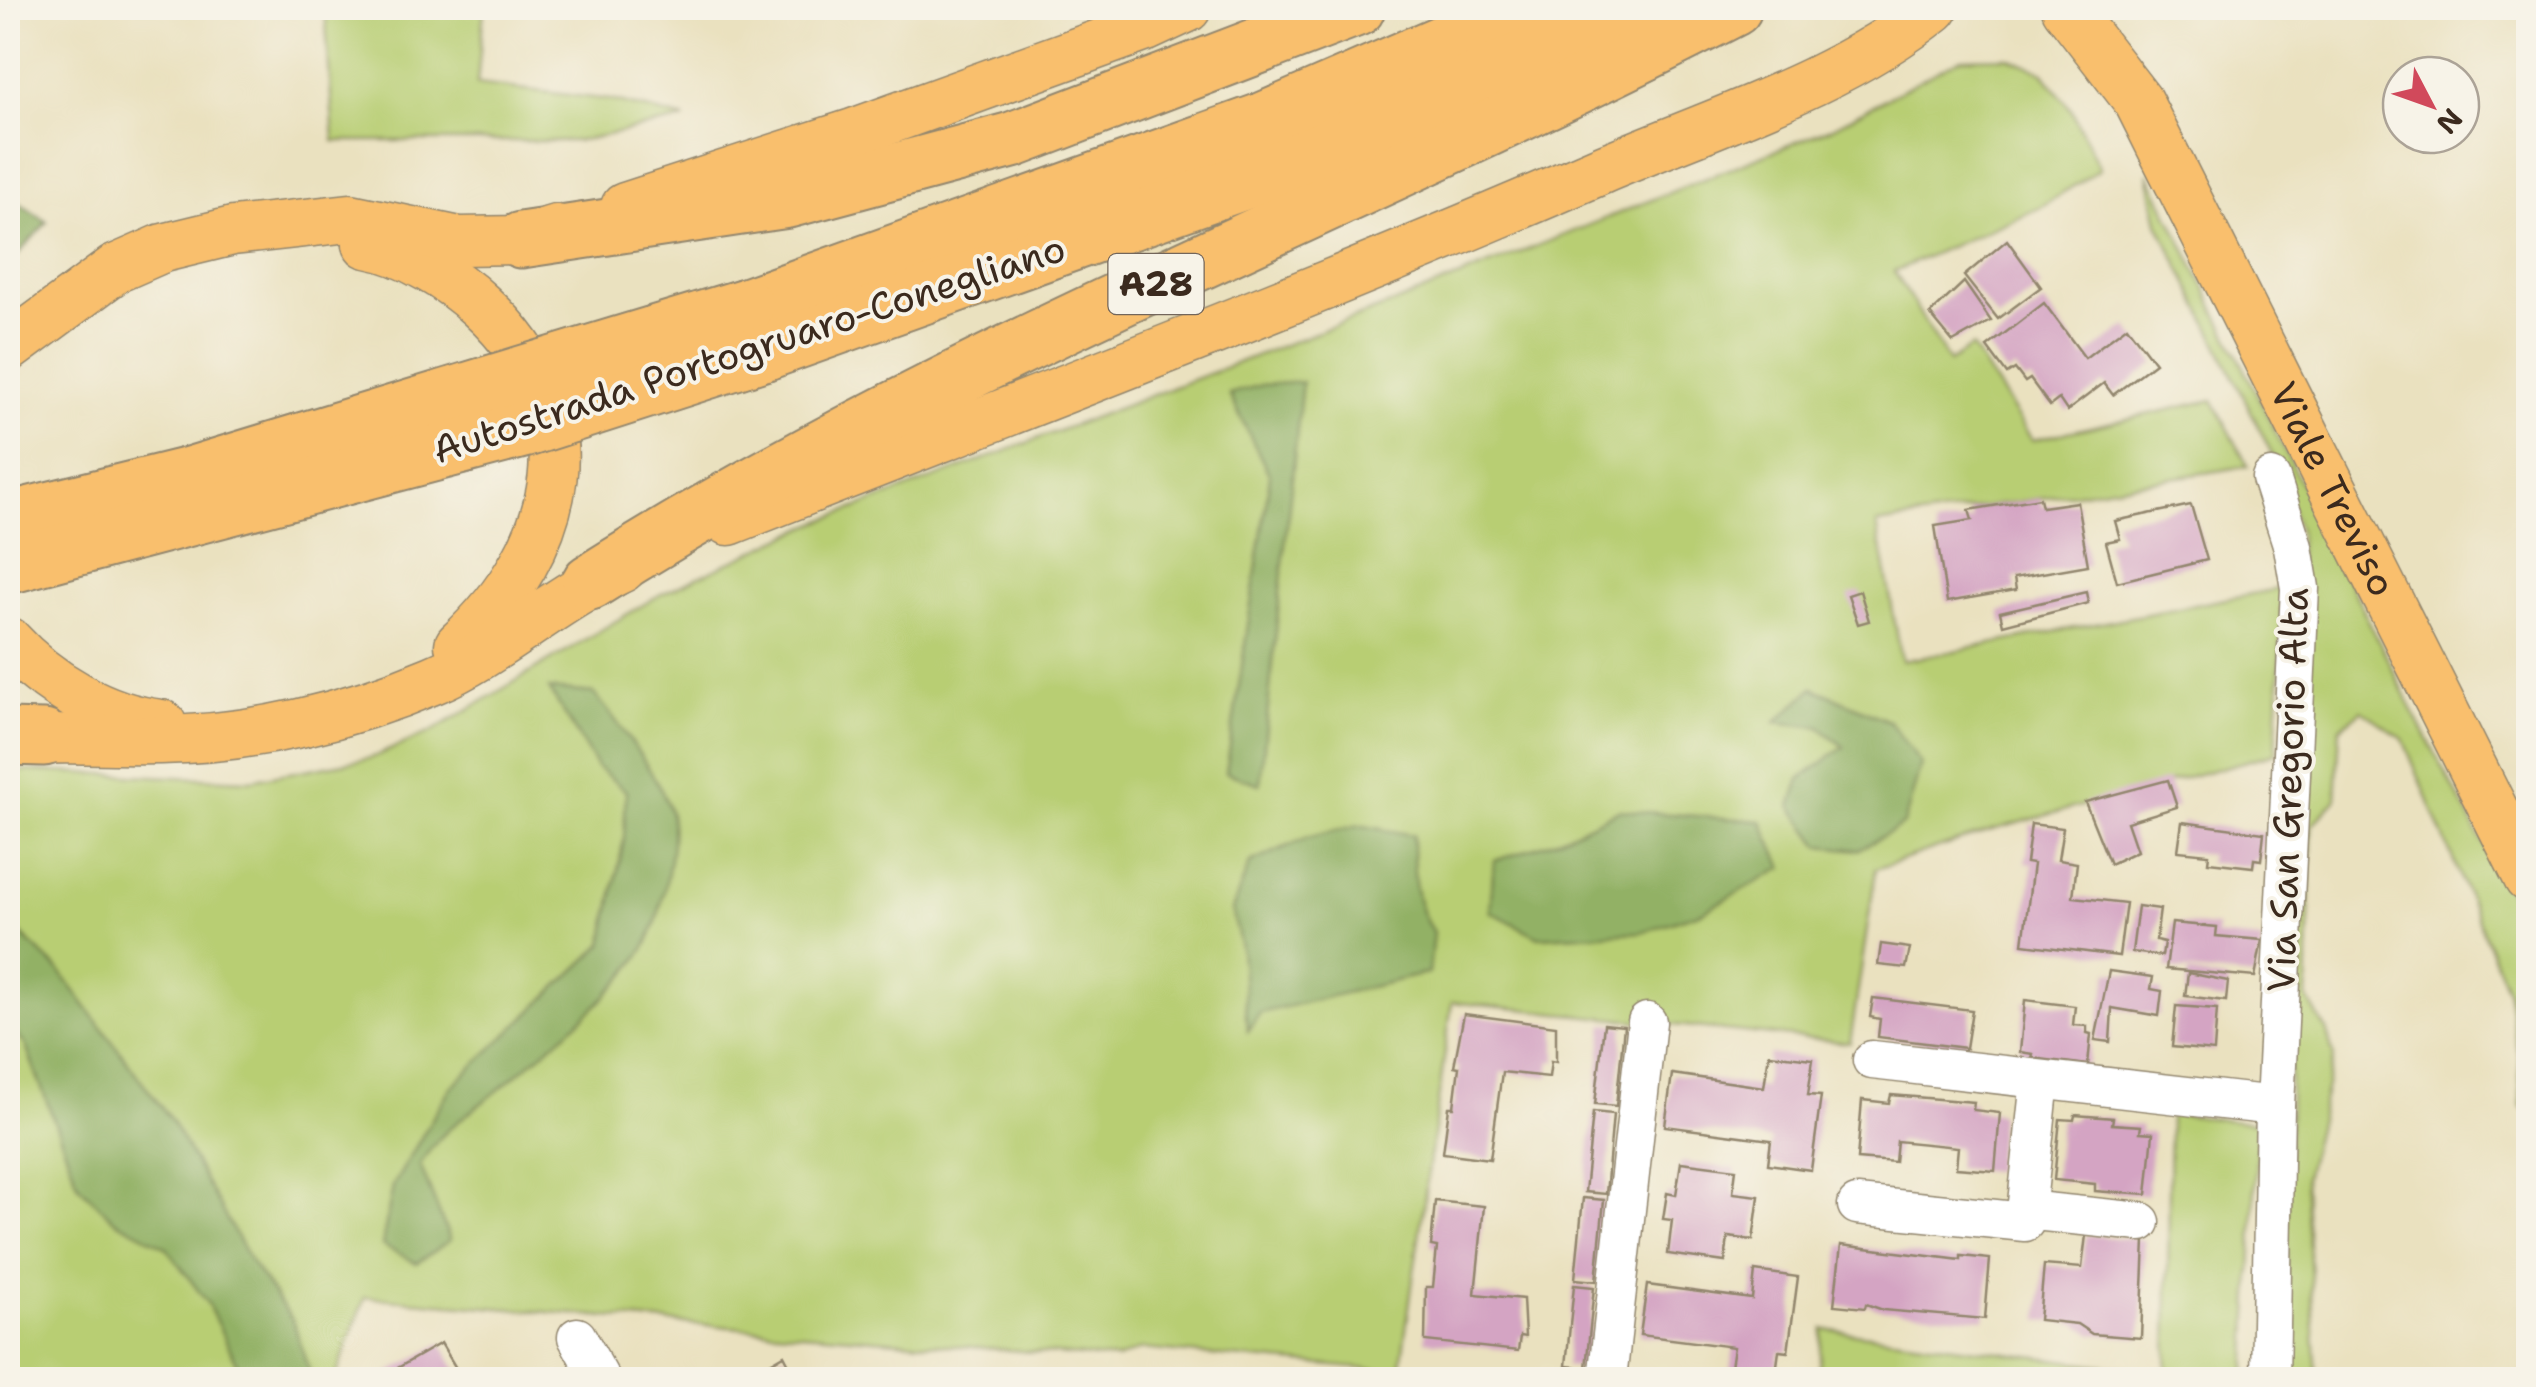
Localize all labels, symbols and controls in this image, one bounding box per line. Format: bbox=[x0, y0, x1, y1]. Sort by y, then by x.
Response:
north arrow bbox=[2381, 55, 2481, 155]
text: N bbox=[2428, 101, 2471, 142]
street label: Autostrada Portogruaro-Conegliano bbox=[426, 222, 1072, 475]
road number: A28 bbox=[1108, 254, 1204, 314]
street label: Viale Treviso bbox=[2258, 373, 2408, 605]
street label: Via San Gregorio Alta bbox=[2255, 586, 2320, 993]

